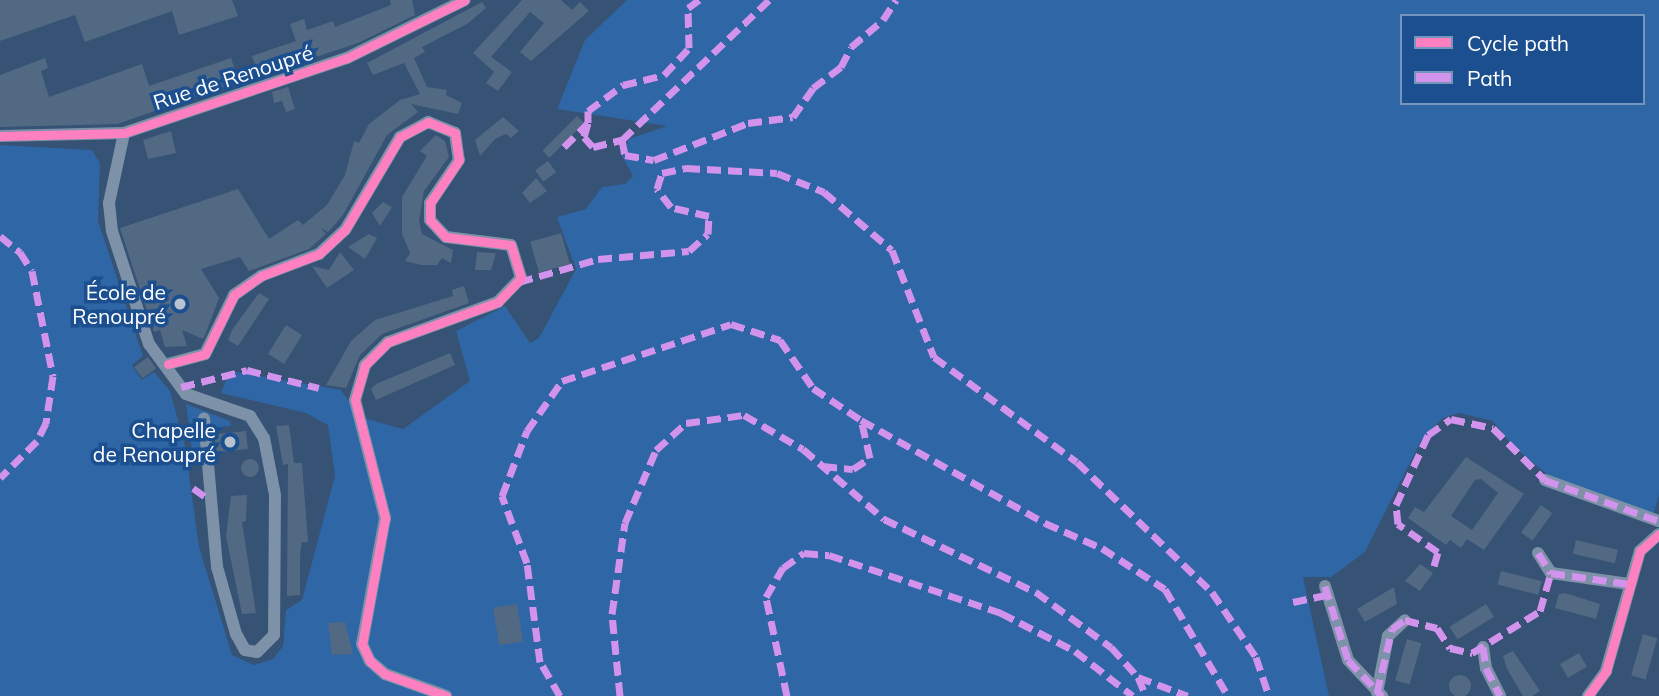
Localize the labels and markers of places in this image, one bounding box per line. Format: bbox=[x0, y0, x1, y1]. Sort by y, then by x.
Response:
place label: École de Renoupré bbox=[72, 279, 166, 329]
marker: École de Renoupré bbox=[172, 296, 188, 312]
place label: Chapelle de Renoupré bbox=[93, 417, 216, 467]
marker: Chapelle de Renoupré bbox=[222, 434, 238, 450]

